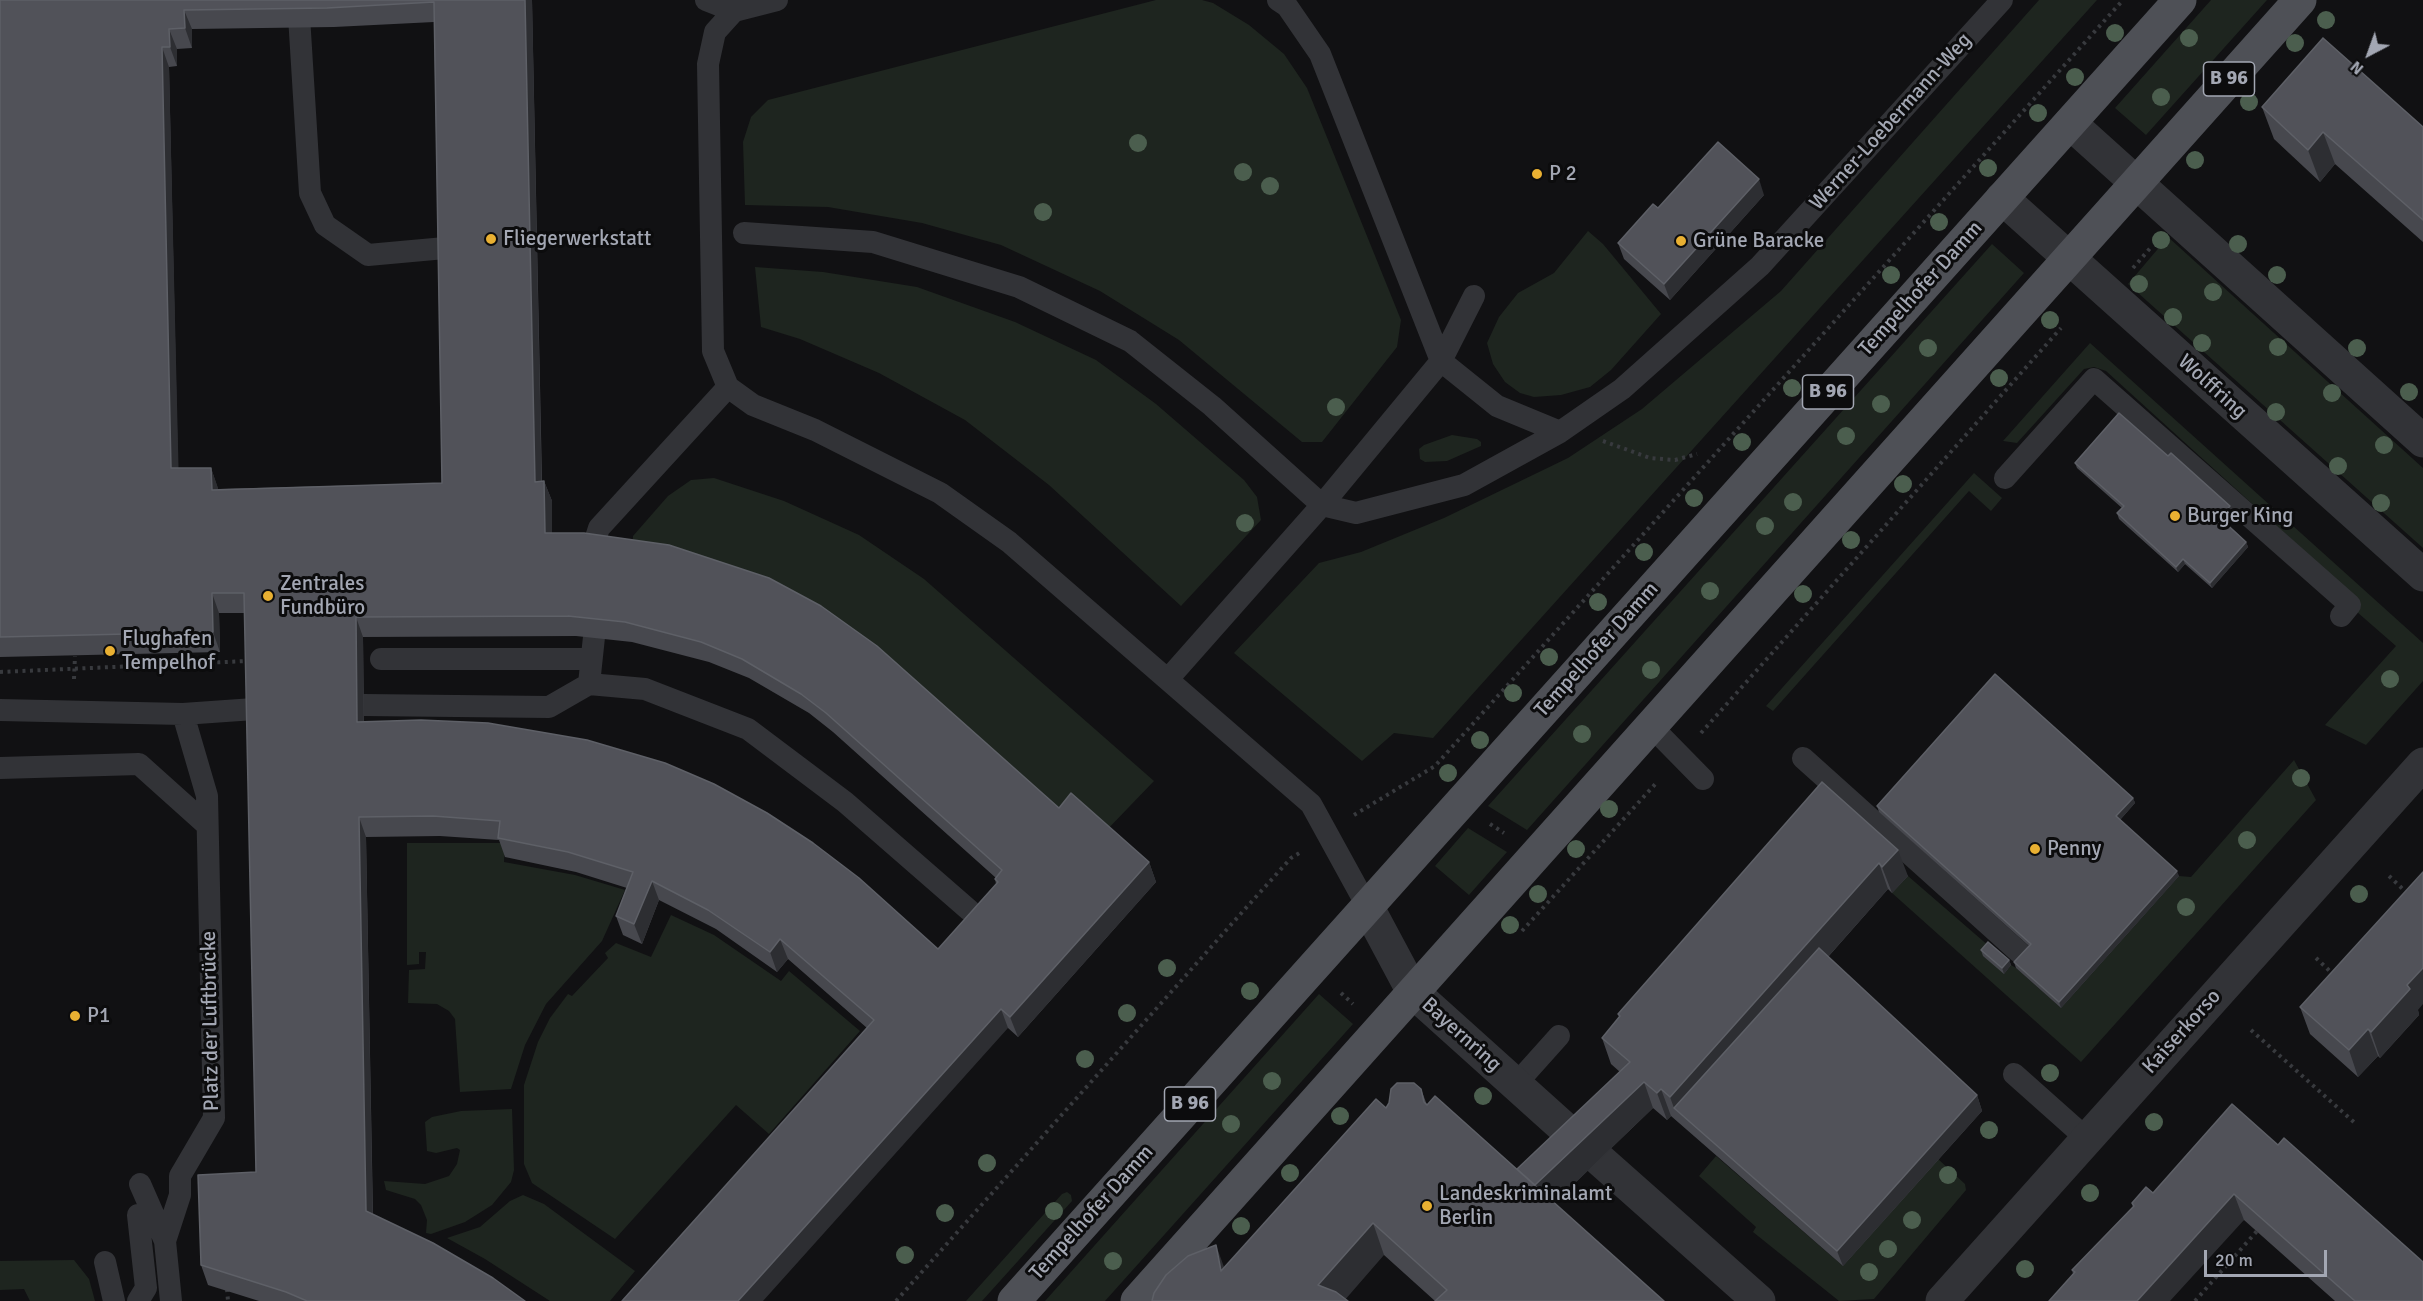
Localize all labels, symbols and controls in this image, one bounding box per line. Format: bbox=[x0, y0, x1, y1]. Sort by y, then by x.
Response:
north arrow bbox=[2339, 24, 2399, 84]
street label: Werner-Loebermann-Weg bbox=[1805, 28, 1977, 216]
text: N bbox=[2346, 56, 2368, 79]
road number: B 96 bbox=[2204, 62, 2254, 96]
place label: P 2 bbox=[1549, 161, 1577, 187]
marker: P 2 bbox=[1530, 167, 1544, 181]
street label: Tempelhofer Damm bbox=[1854, 216, 1988, 362]
place label: Fliegerwerkstatt bbox=[503, 226, 651, 252]
place label: Grüne Baracke bbox=[1693, 228, 1824, 254]
marker: Fliegerwerkstatt bbox=[484, 232, 498, 246]
marker: Grüne Baracke bbox=[1674, 234, 1688, 248]
street label: Wolffring bbox=[2172, 349, 2252, 425]
road number: B 96 bbox=[1802, 375, 1854, 409]
place label: Burger King bbox=[2187, 503, 2293, 529]
marker: Burger King bbox=[2168, 509, 2182, 523]
place label: Zentrales Fundbüro bbox=[280, 571, 365, 621]
street label: Tempelhofer Damm bbox=[1530, 577, 1664, 723]
marker: Zentrales Fundbüro bbox=[261, 589, 275, 603]
place label: Flughafen Tempelhof bbox=[122, 626, 215, 676]
marker: Flughafen Tempelhof bbox=[103, 644, 117, 658]
place label: Penny bbox=[2047, 836, 2101, 862]
marker: Penny bbox=[2028, 842, 2042, 856]
street label: Platz der Luftbrücke bbox=[197, 930, 225, 1112]
street label: Kaiserkorso bbox=[2137, 984, 2227, 1080]
street label: Bayernring bbox=[1416, 993, 1506, 1077]
place label: P1 bbox=[87, 1003, 110, 1029]
marker: P1 bbox=[68, 1009, 82, 1023]
road number: B 96 bbox=[1164, 1087, 1216, 1121]
street label: Tempelhofer Damm bbox=[1025, 1140, 1159, 1286]
place label: Landeskriminalamt Berlin bbox=[1439, 1181, 1612, 1231]
marker: Landeskriminalamt Berlin bbox=[1420, 1199, 1434, 1213]
scale bar bbox=[2207, 1238, 2330, 1276]
text: 20 m bbox=[2215, 1249, 2253, 1271]

